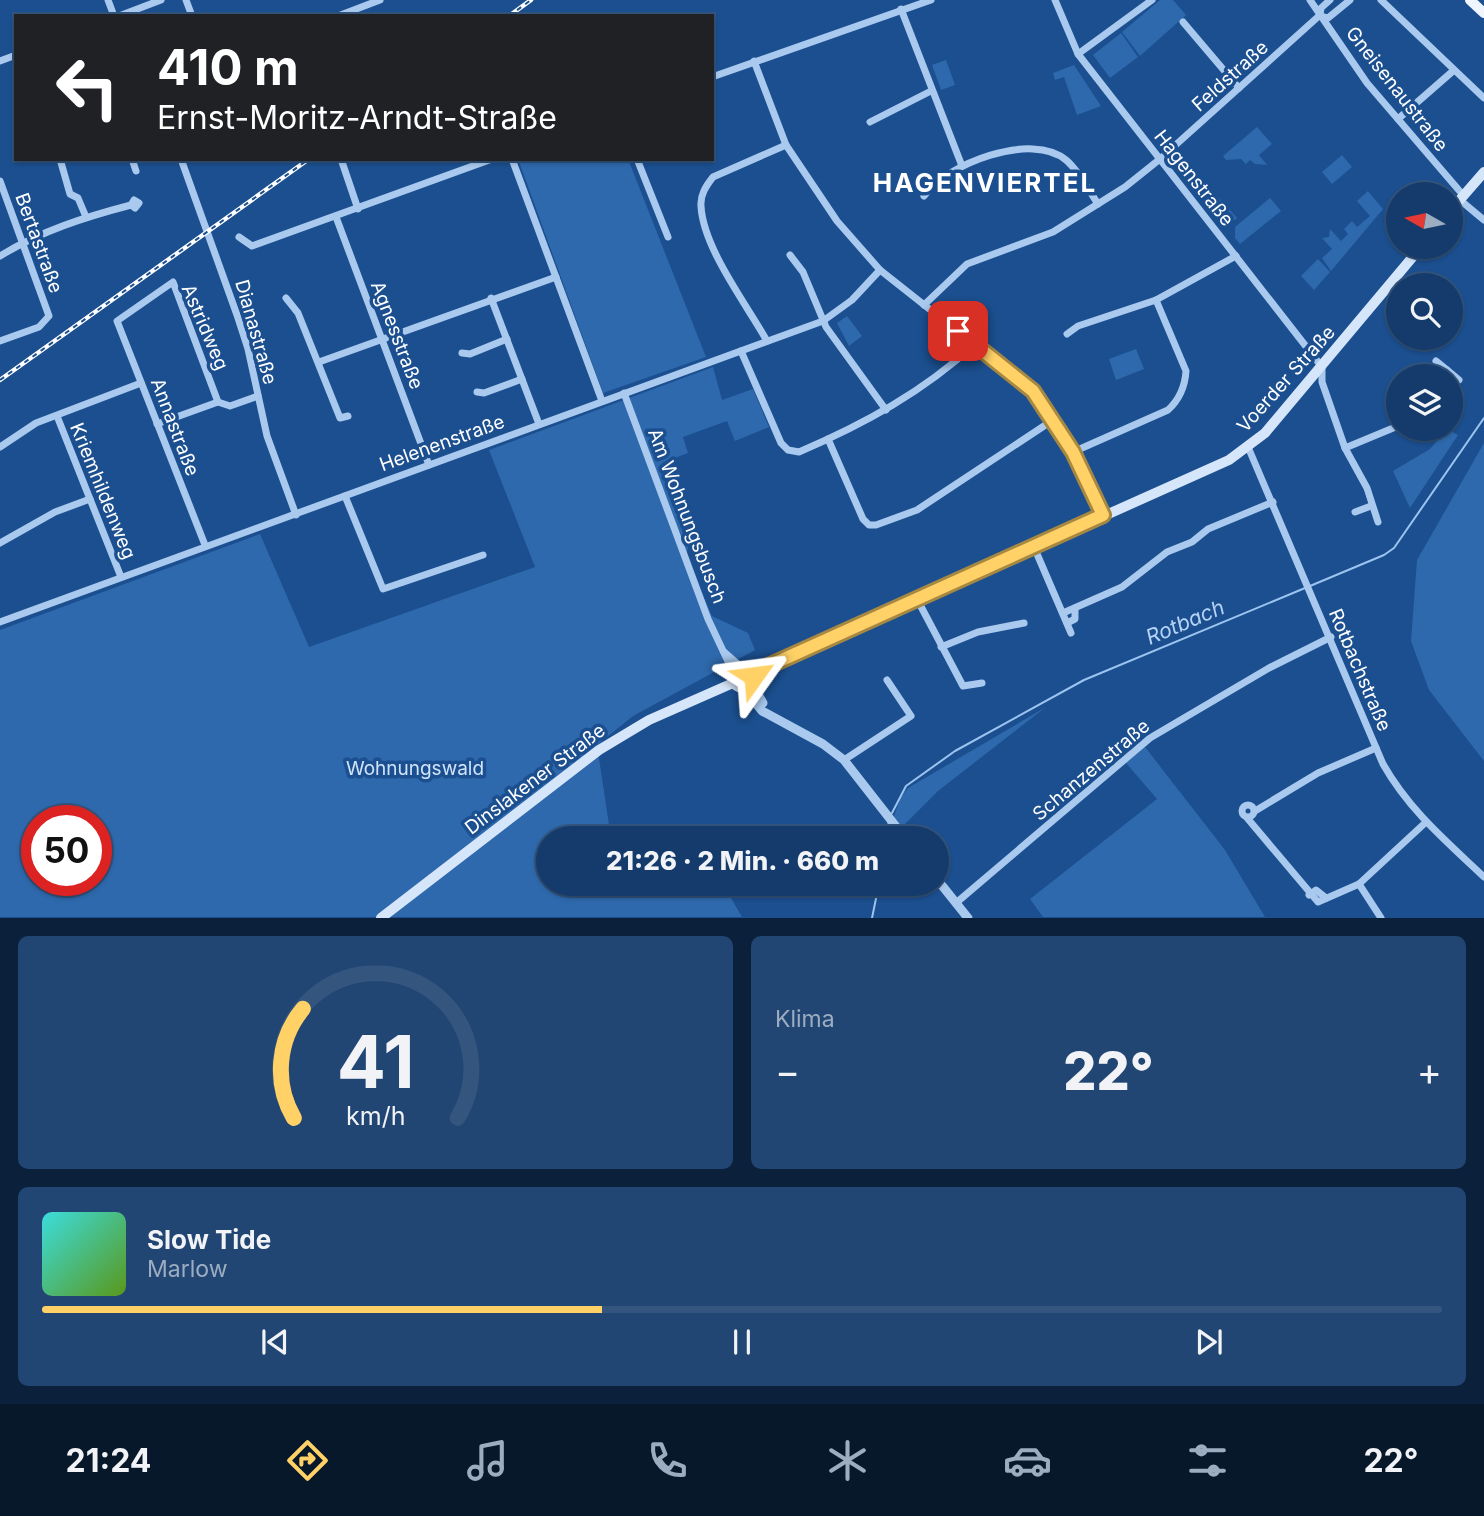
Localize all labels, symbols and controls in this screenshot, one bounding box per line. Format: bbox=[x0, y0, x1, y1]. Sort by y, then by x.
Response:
street label: Gneisenaustraße bbox=[1341, 22, 1453, 156]
street label: Feldstraße bbox=[1187, 36, 1273, 116]
text: 410 m bbox=[157, 38, 299, 97]
icon: left bbox=[42, 42, 133, 133]
text: Ernst-Moritz-Arndt-Straße bbox=[157, 98, 557, 137]
street label: Hagenstraße bbox=[1149, 125, 1239, 231]
district label: HAGENVIERTEL bbox=[873, 167, 1097, 198]
north arrow bbox=[1386, 182, 1463, 259]
map controls bbox=[1386, 182, 1463, 441]
street label: Bertastraße bbox=[10, 190, 68, 296]
button: search bbox=[1386, 273, 1463, 350]
street label: Dianastraße bbox=[230, 277, 282, 387]
street label: Agnesstraße bbox=[366, 278, 428, 392]
street label: Astridweg bbox=[177, 281, 233, 373]
pin bbox=[928, 301, 988, 361]
icon: arrive bbox=[939, 312, 977, 350]
street label: Voerder Straße bbox=[1232, 321, 1340, 437]
button: layers bbox=[1386, 364, 1463, 441]
street label: Annastraße bbox=[146, 375, 204, 479]
street label: Helenenstraße bbox=[376, 410, 508, 476]
street label: Kriemhildenweg bbox=[65, 420, 141, 562]
street label: Am Wohnungsbusch bbox=[643, 425, 731, 607]
water label: Rotbach bbox=[1142, 594, 1228, 650]
street label: Rotbachstraße bbox=[1324, 605, 1396, 735]
position arrow bbox=[717, 639, 791, 713]
street label: Schanzenstraße bbox=[1028, 714, 1154, 826]
street label: Dinslakener Straße bbox=[460, 719, 610, 839]
park label: Wohnungswald bbox=[346, 757, 484, 780]
speed limit sign: 50 bbox=[21, 805, 112, 896]
text: 21:26 · 2 Min. · 660 m bbox=[606, 845, 879, 876]
text: Klima bbox=[775, 1005, 835, 1033]
text: 41 bbox=[337, 1018, 414, 1107]
text: 22° bbox=[1063, 1040, 1154, 1103]
text: − bbox=[775, 1048, 800, 1094]
text: + bbox=[1417, 1048, 1442, 1094]
text: km/h bbox=[346, 1101, 405, 1131]
text: Slow Tide bbox=[147, 1224, 271, 1255]
text: Marlow bbox=[147, 1255, 227, 1283]
icon: previous bbox=[256, 1323, 294, 1361]
icon: pause bbox=[723, 1323, 761, 1361]
icon: next bbox=[1190, 1323, 1228, 1361]
icon: directions bbox=[283, 1436, 332, 1485]
icon: music bbox=[463, 1436, 512, 1485]
icon: phone bbox=[643, 1436, 692, 1485]
icon: climate bbox=[823, 1436, 872, 1485]
icon: car bbox=[1003, 1436, 1052, 1485]
icon: filters bbox=[1183, 1436, 1232, 1485]
text: 21:24 bbox=[66, 1441, 152, 1480]
text: 22° bbox=[1363, 1441, 1418, 1480]

